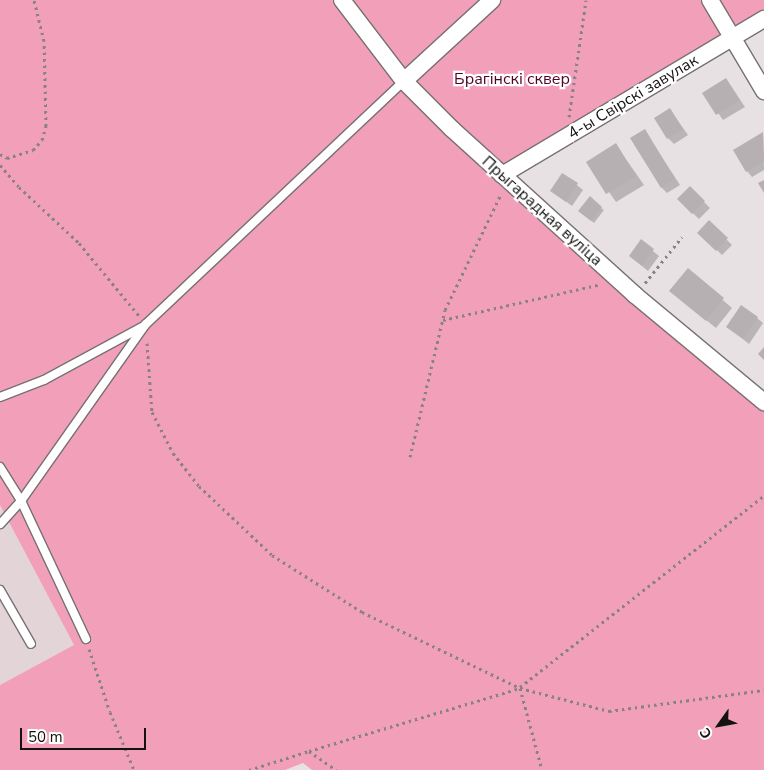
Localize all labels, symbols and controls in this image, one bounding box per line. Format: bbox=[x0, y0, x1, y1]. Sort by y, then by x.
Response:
street label: 4-ы Свірскі завулак bbox=[564, 51, 702, 143]
park label: Брагінскі сквер bbox=[454, 69, 570, 89]
street label: Прыгарадная вуліца bbox=[478, 152, 606, 270]
north arrow bbox=[694, 700, 744, 750]
scale bar bbox=[22, 718, 149, 750]
text: С bbox=[695, 724, 716, 742]
text: 50 m bbox=[28, 727, 63, 747]

